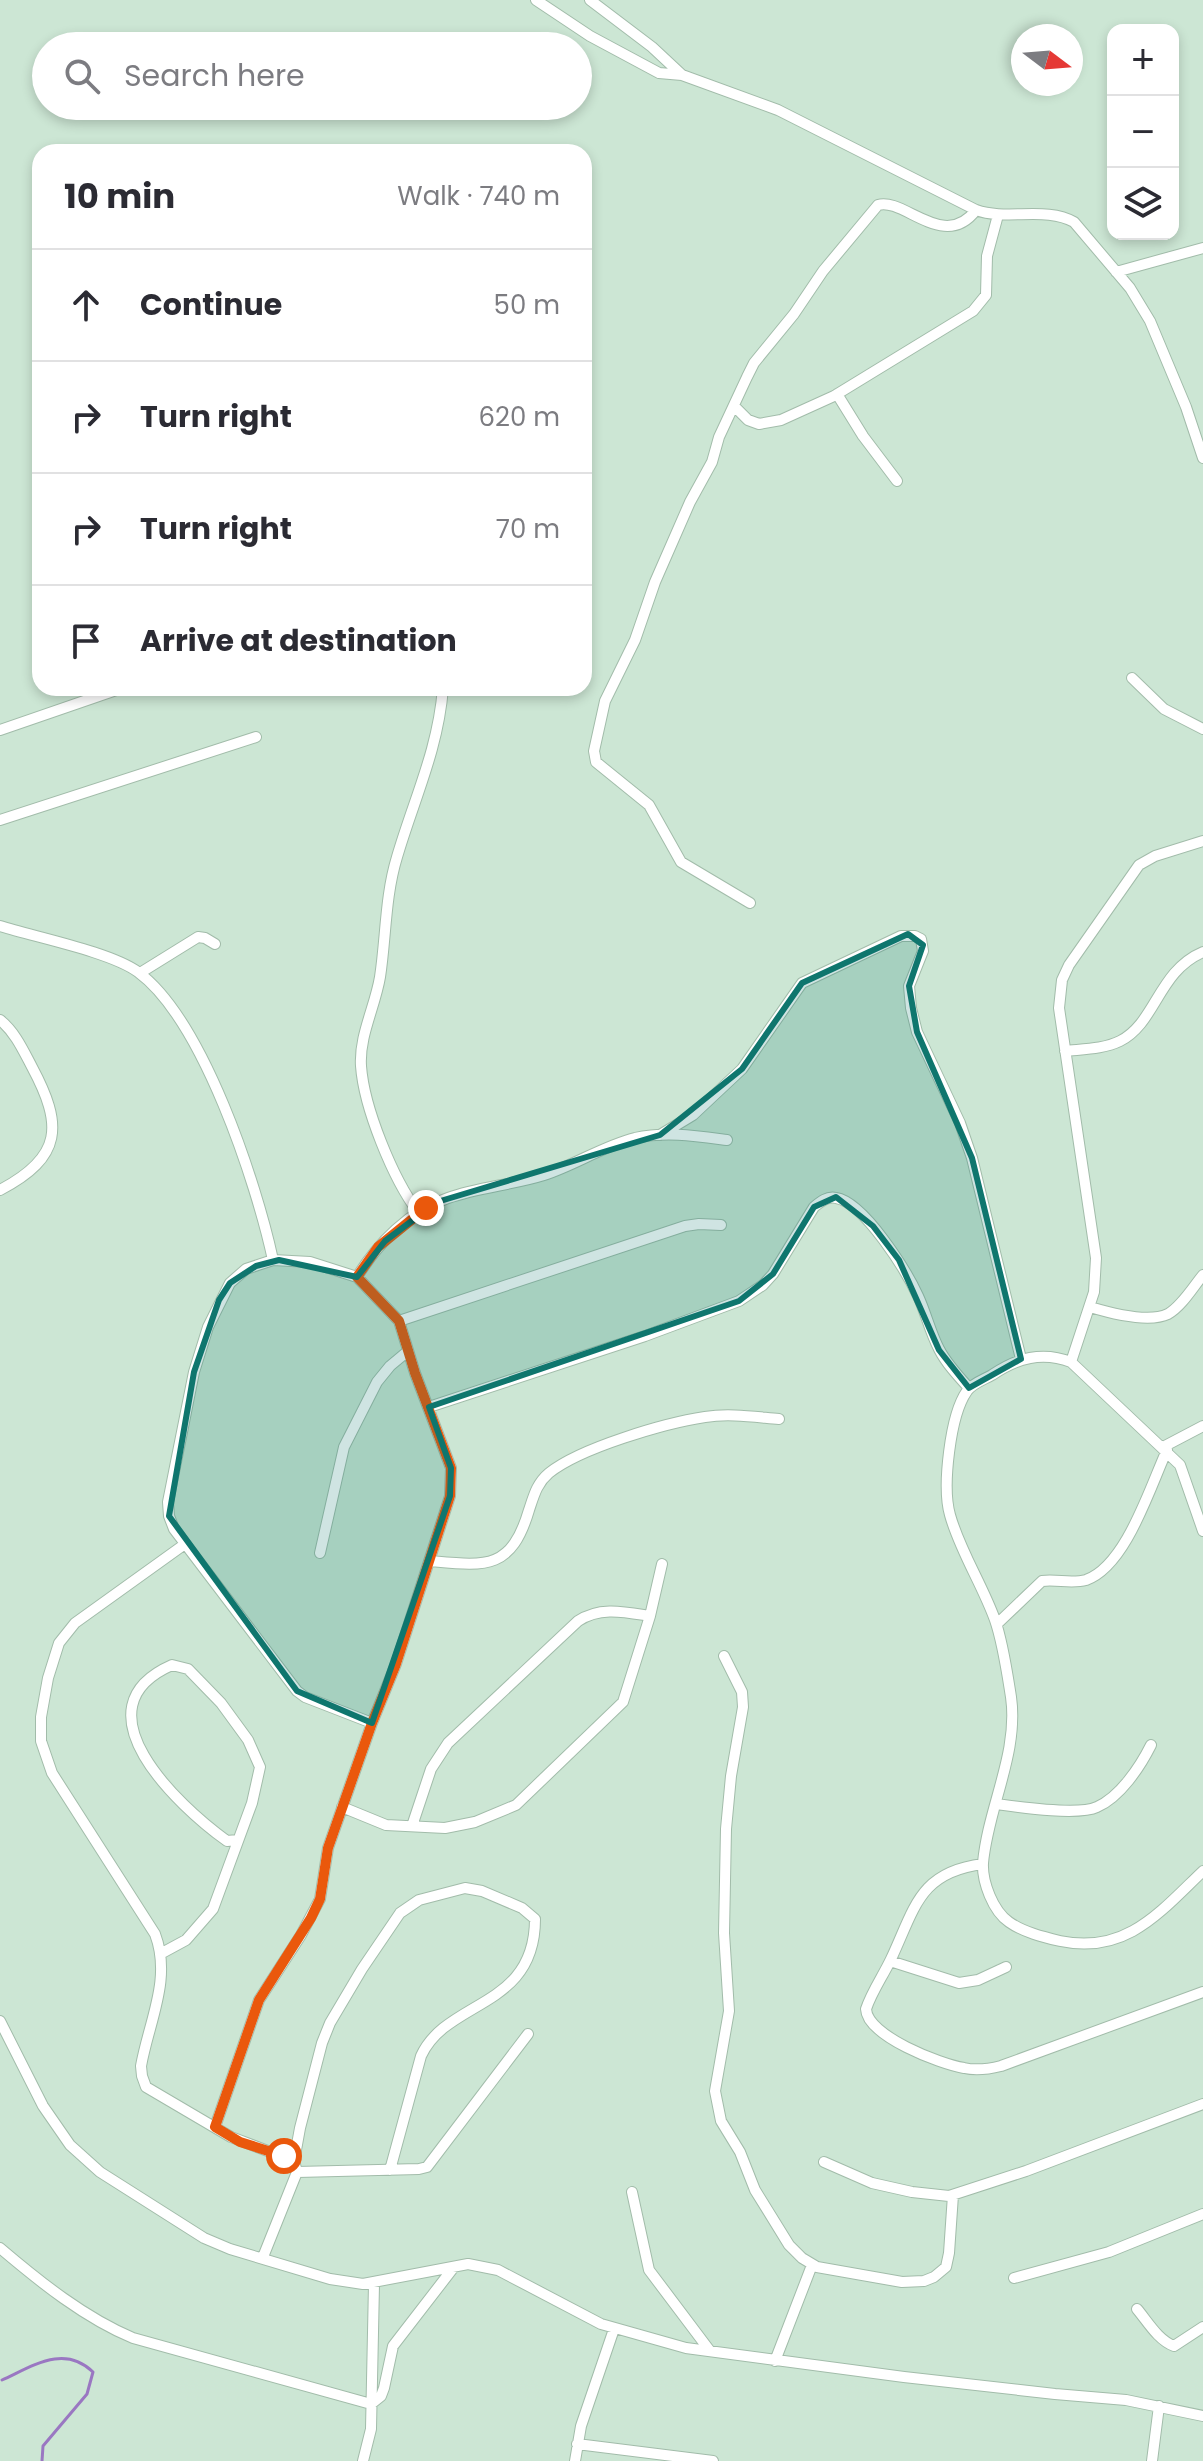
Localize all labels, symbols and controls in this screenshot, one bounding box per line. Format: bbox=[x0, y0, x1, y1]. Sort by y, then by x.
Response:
north arrow bbox=[1011, 24, 1083, 96]
map controls bbox=[1107, 24, 1179, 240]
button: + bbox=[1107, 24, 1179, 96]
search box bbox=[32, 32, 592, 120]
icon: search bbox=[60, 54, 104, 98]
text: Search here bbox=[124, 54, 305, 97]
button: − bbox=[1107, 96, 1179, 168]
button: layers bbox=[1107, 168, 1179, 240]
text: 10 min bbox=[64, 172, 175, 220]
text: Walk · 740 m bbox=[397, 178, 560, 214]
icon: ahead bbox=[64, 283, 108, 327]
text: Continue bbox=[140, 283, 282, 326]
text: 50 m bbox=[494, 287, 560, 323]
icon: right bbox=[64, 395, 108, 439]
text: Turn right bbox=[140, 395, 292, 438]
text: 620 m bbox=[478, 399, 560, 435]
icon: right bbox=[64, 507, 108, 551]
text: Turn right bbox=[140, 507, 292, 550]
text: 70 m bbox=[496, 511, 560, 547]
icon: arrive bbox=[64, 619, 108, 663]
text: Arrive at destination bbox=[140, 619, 457, 662]
route end bbox=[408, 1190, 444, 1226]
route start bbox=[266, 2138, 302, 2174]

